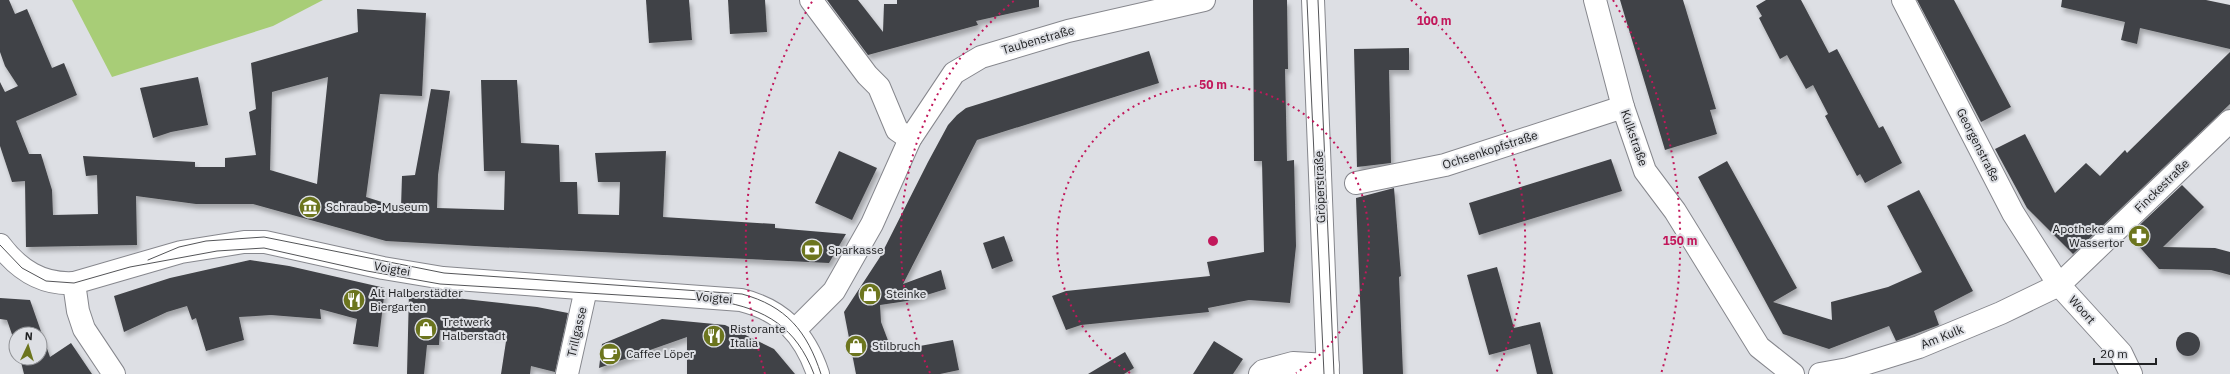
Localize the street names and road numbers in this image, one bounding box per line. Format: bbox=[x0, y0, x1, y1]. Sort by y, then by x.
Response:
street label: Taubenstraße bbox=[1000, 22, 1076, 57]
street label: Georgenstraße bbox=[1954, 106, 2004, 184]
street label: Kulkstraße bbox=[1618, 108, 1651, 168]
street label: Ochsenkopfstraße bbox=[1440, 127, 1540, 172]
street label: Gröperstraße bbox=[1311, 150, 1328, 223]
street label: Finckestraße bbox=[2131, 156, 2192, 215]
street label: Voigtei bbox=[373, 258, 411, 279]
street label: Voigtei bbox=[695, 288, 733, 307]
street label: Woort bbox=[2066, 293, 2099, 327]
street label: Trillgasse bbox=[563, 305, 590, 358]
street label: Am Kulk bbox=[1918, 321, 1966, 352]

